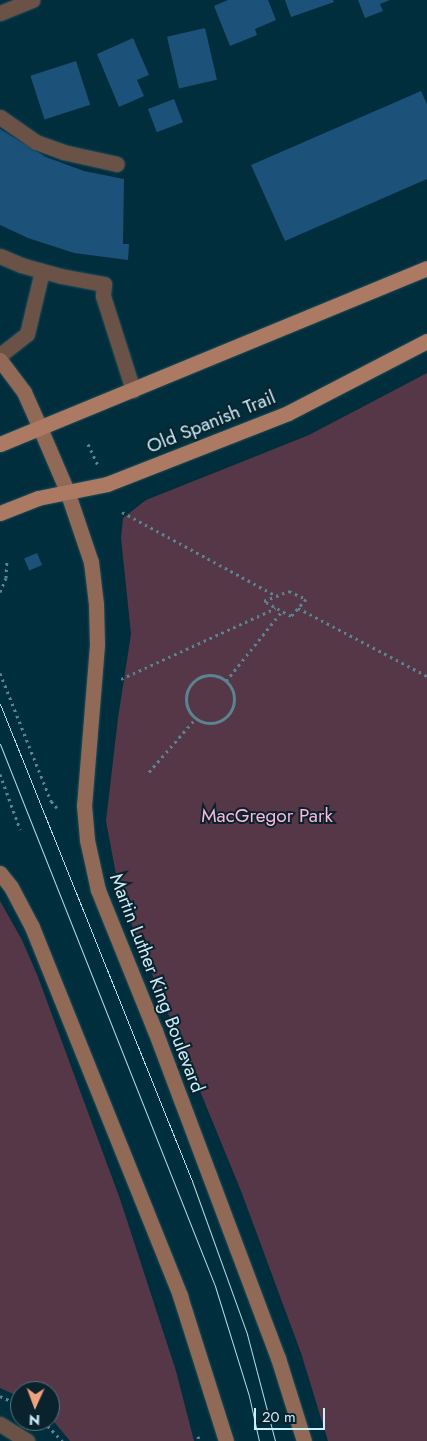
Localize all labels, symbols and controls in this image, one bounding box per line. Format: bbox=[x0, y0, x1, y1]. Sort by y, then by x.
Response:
street label: Old Spanish Trail bbox=[143, 386, 279, 458]
park label: MacGregor Park bbox=[201, 805, 333, 827]
street label: Martin Luther King Boulevard bbox=[105, 870, 209, 1096]
north arrow bbox=[10, 1381, 60, 1431]
scale bar bbox=[257, 1398, 328, 1430]
text: 20 m bbox=[262, 1406, 296, 1428]
text: N bbox=[29, 1410, 40, 1430]

